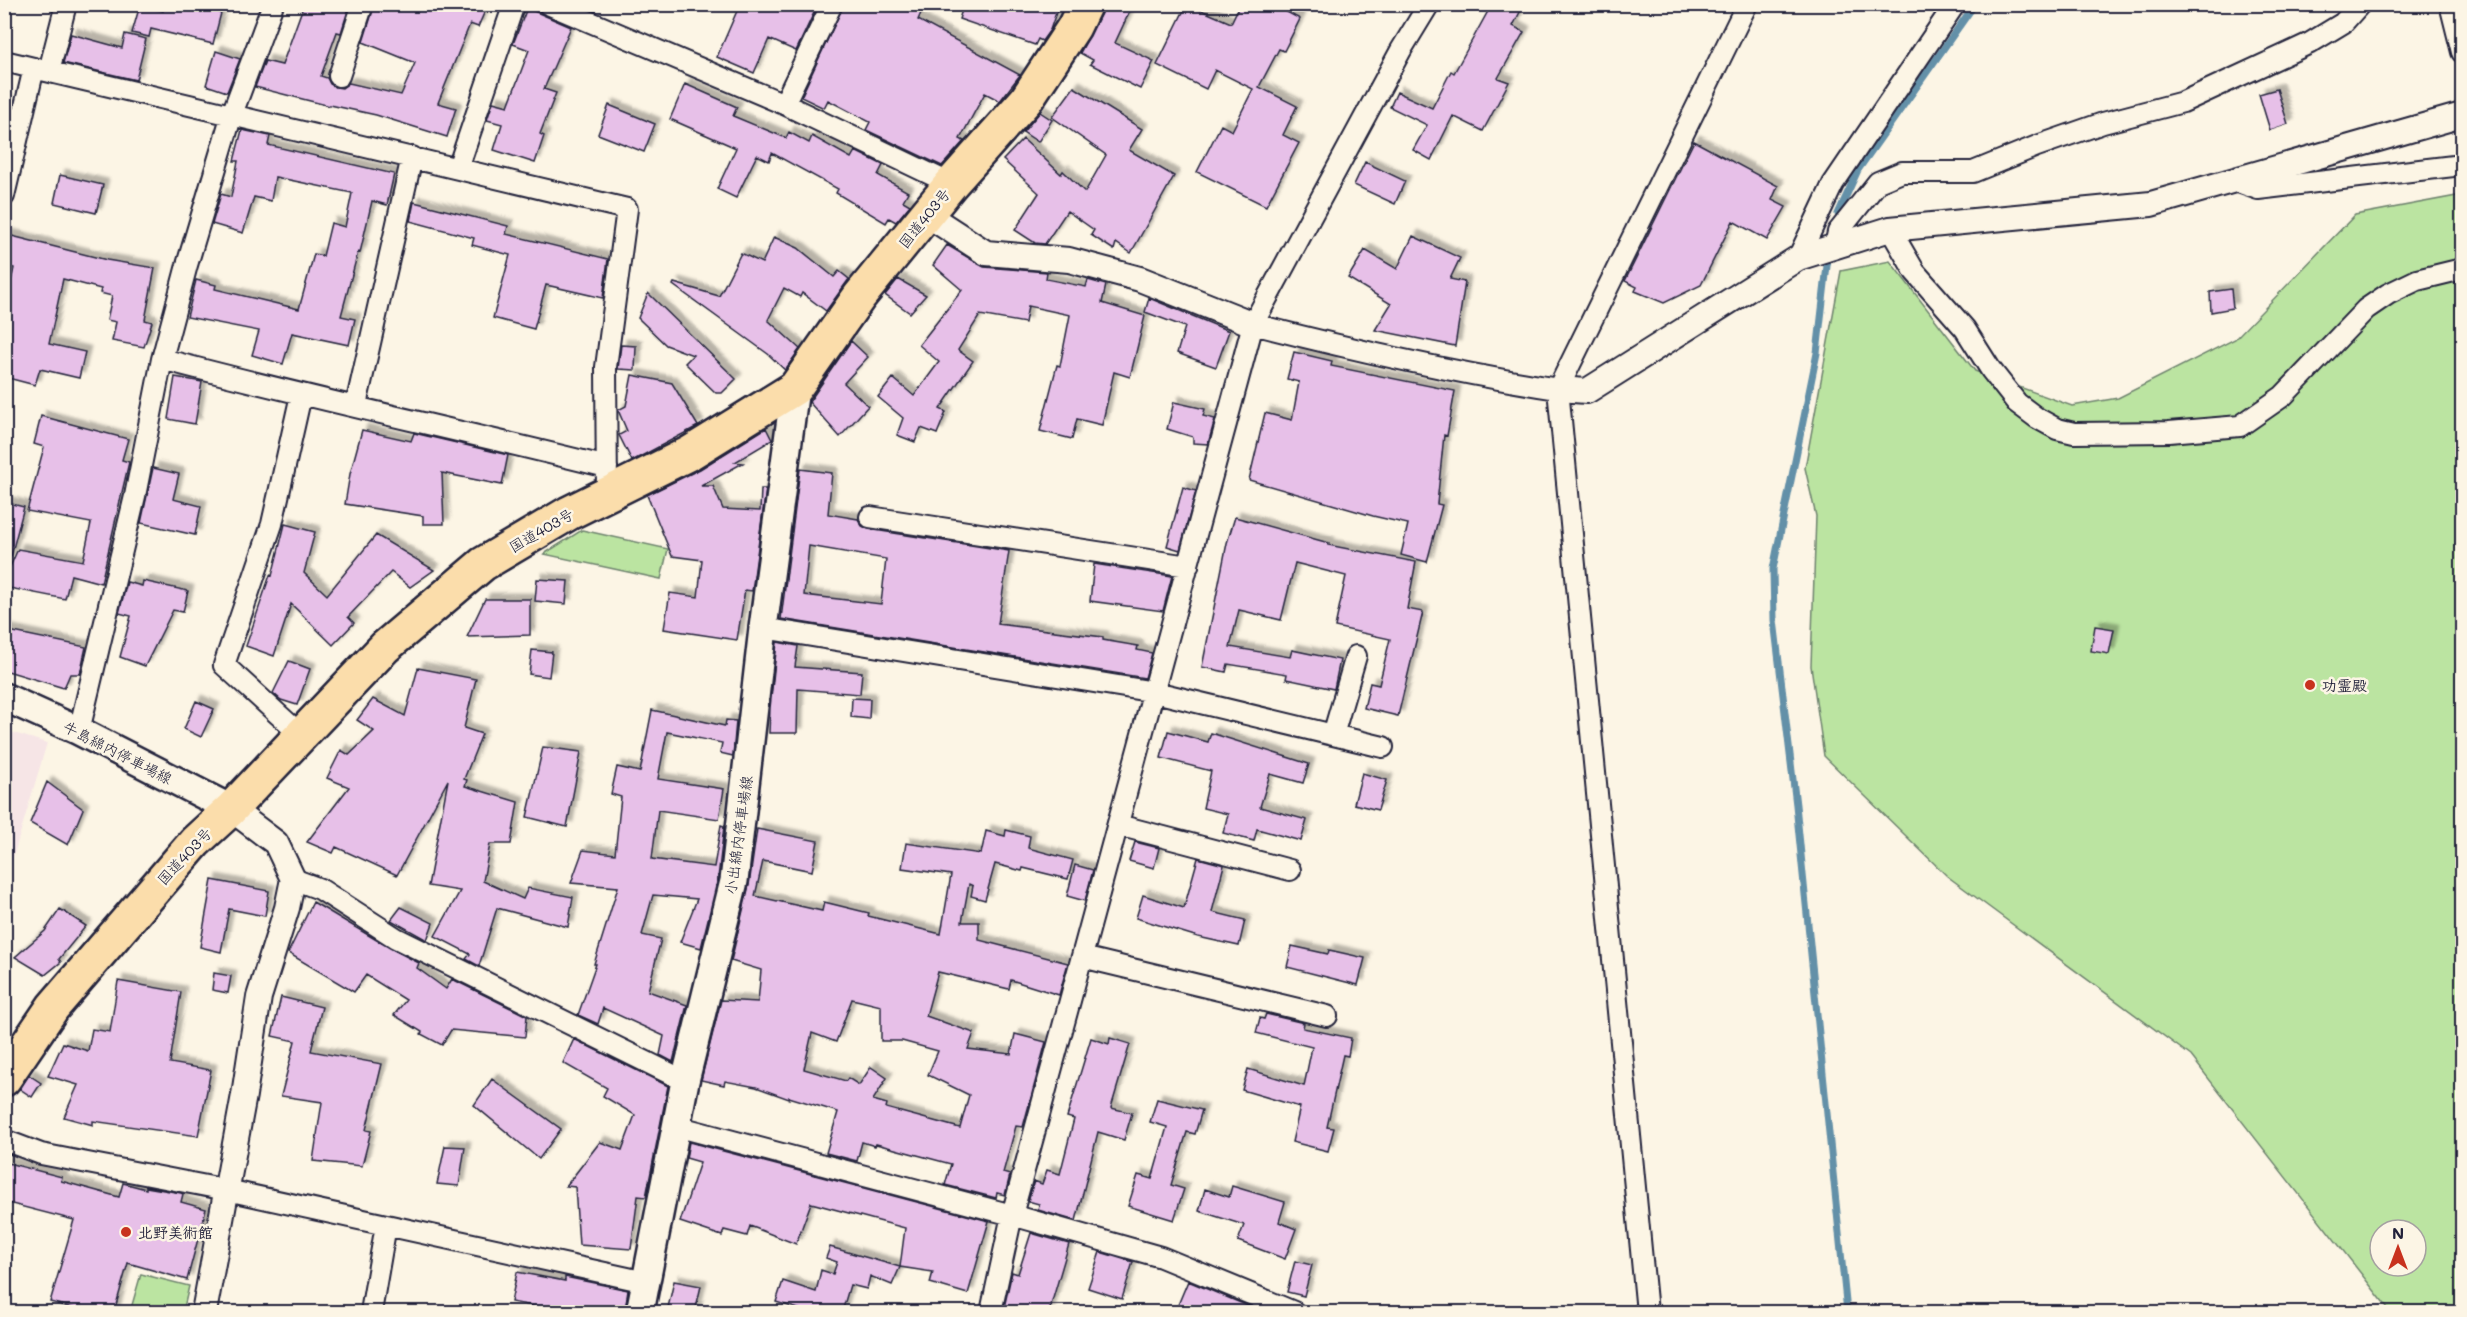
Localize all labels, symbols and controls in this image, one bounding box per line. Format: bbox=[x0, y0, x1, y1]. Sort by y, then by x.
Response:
street label: 国道403号 bbox=[894, 184, 954, 252]
street label: 国道403号 bbox=[505, 503, 577, 557]
place label: 功霊殿 bbox=[2322, 675, 2367, 695]
marker: 功霊殿 bbox=[2303, 678, 2317, 692]
street label: 牛島綿内停車場線 bbox=[60, 716, 176, 788]
street label: 小出綿内停車場線 bbox=[720, 774, 756, 896]
street label: 国道403号 bbox=[152, 823, 216, 889]
north arrow bbox=[2368, 1218, 2428, 1278]
place label: 北野美術館 bbox=[138, 1222, 213, 1242]
text: N bbox=[2392, 1222, 2404, 1243]
marker: 北野美術館 bbox=[119, 1225, 133, 1239]

